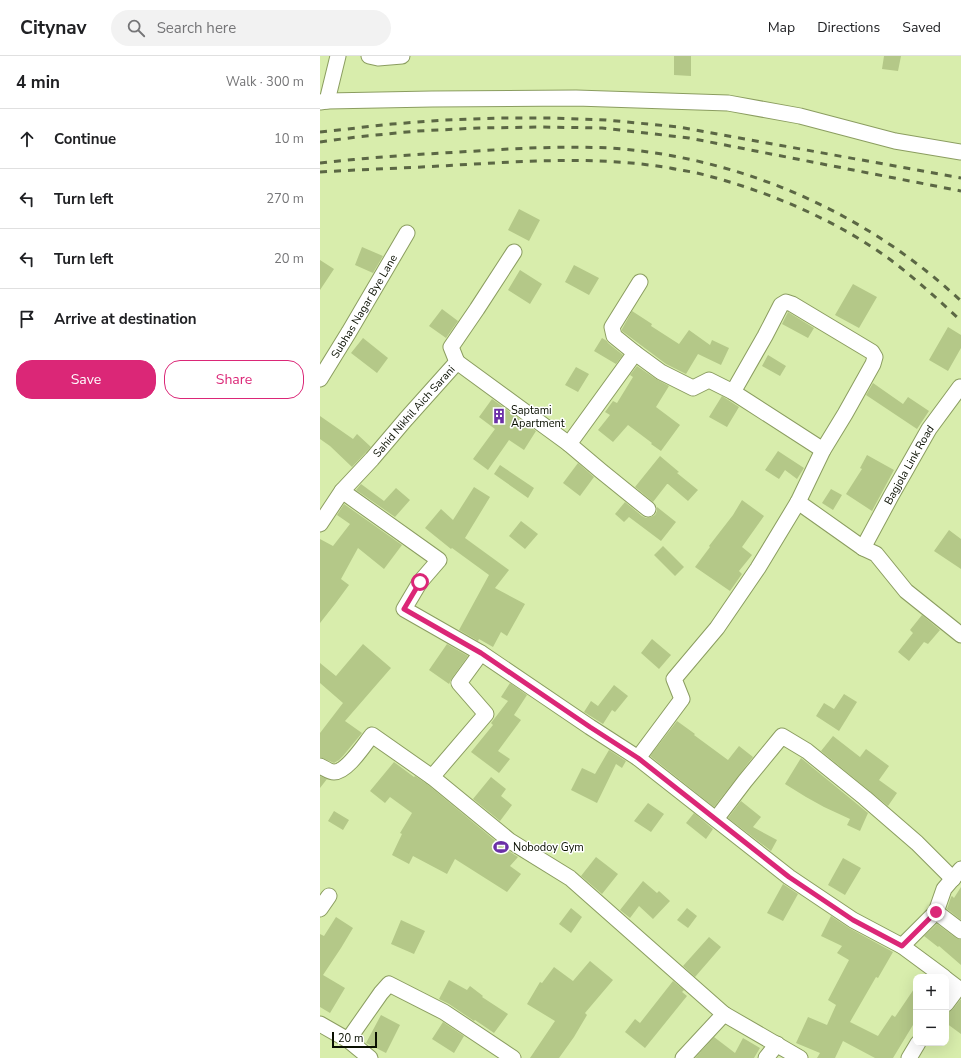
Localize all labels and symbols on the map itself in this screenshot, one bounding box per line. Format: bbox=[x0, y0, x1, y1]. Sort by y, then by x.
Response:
street label: Subhas Nagar Bye Lane bbox=[327, 251, 400, 361]
street label: Sahid Nikhil Aich Sarani bbox=[369, 362, 458, 460]
place label: Saptami Apartment bbox=[511, 403, 565, 431]
building icon: Saptami Apartment bbox=[490, 407, 508, 425]
street label: Bagjola Link Road bbox=[880, 422, 937, 507]
route start bbox=[411, 573, 429, 591]
sports icon: Nobodoy Gym bbox=[492, 838, 510, 856]
place label: Nobodoy Gym bbox=[513, 840, 584, 855]
route end bbox=[927, 903, 945, 921]
scale bar bbox=[332, 1030, 377, 1049]

